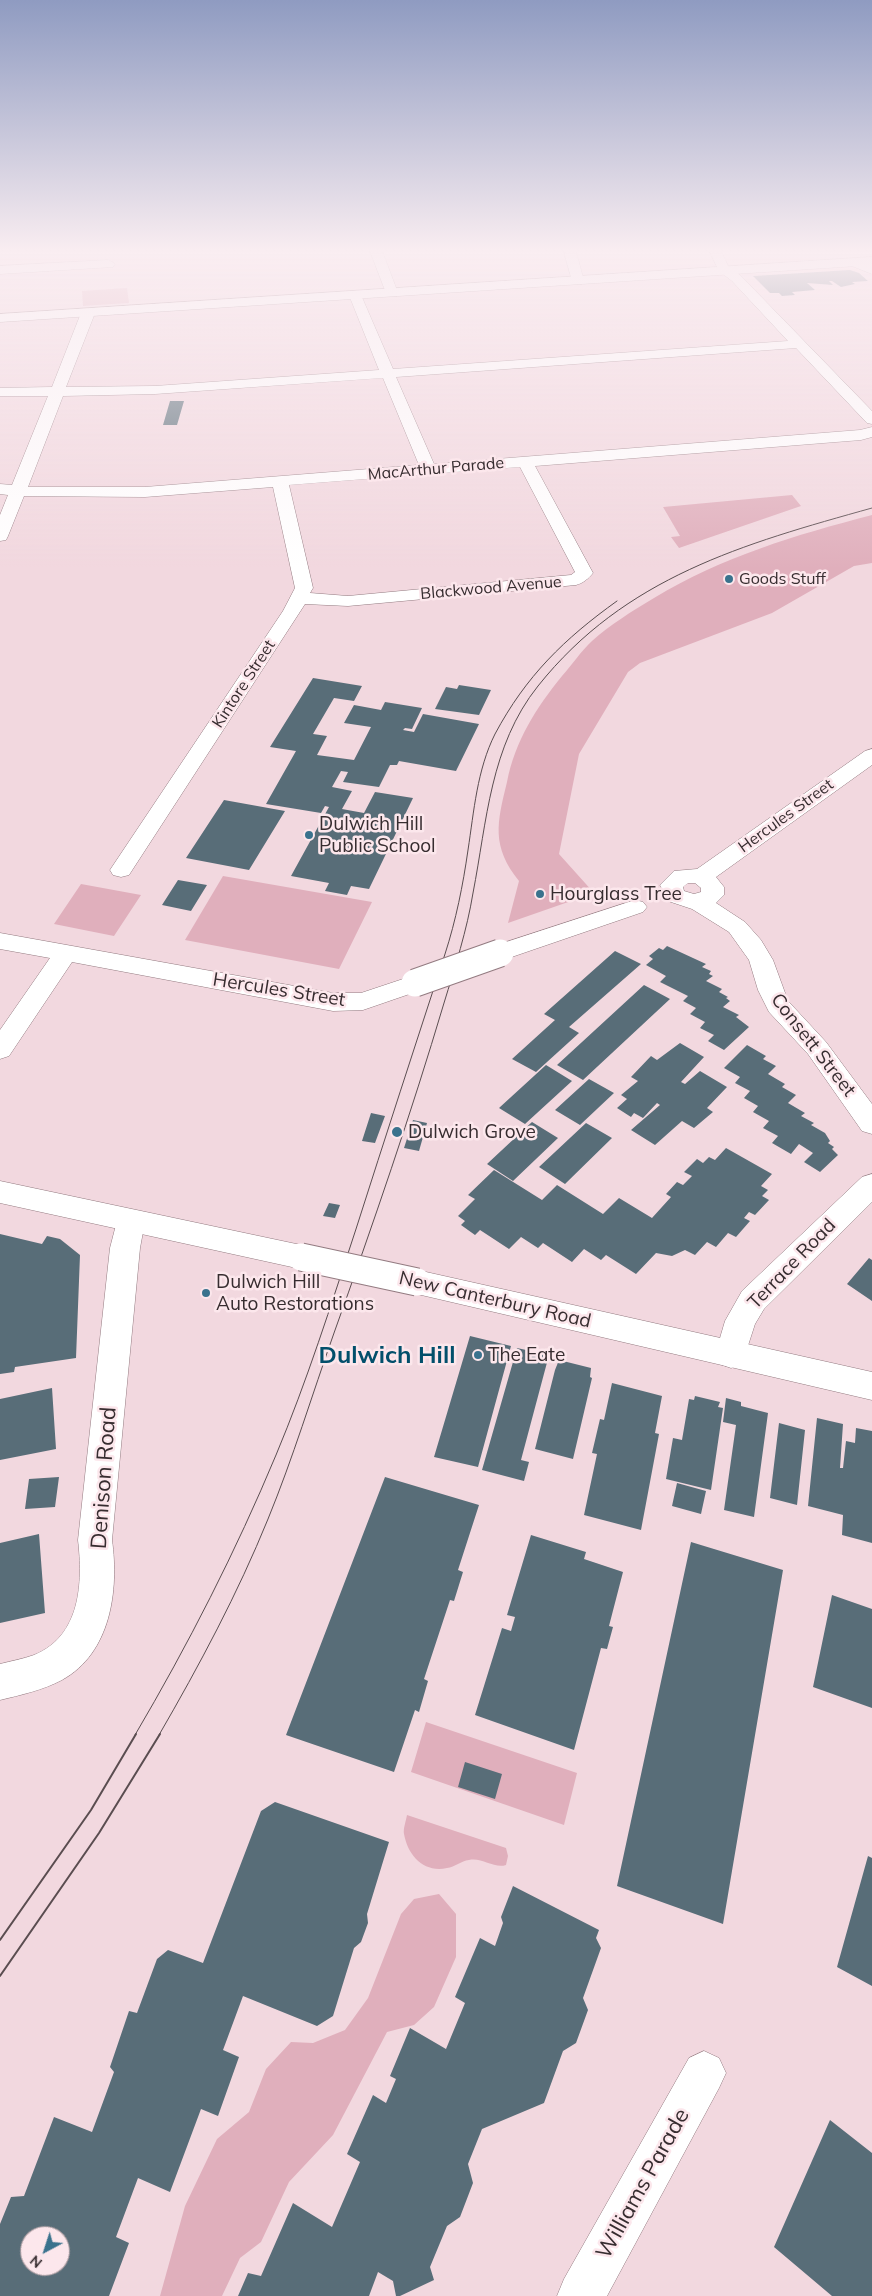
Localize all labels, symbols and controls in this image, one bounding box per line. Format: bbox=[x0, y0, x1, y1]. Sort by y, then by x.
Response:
street label: MacArthur Parade bbox=[367, 453, 505, 485]
place label: Goods Stuff bbox=[739, 569, 826, 589]
street label: Blackwood Avenue bbox=[420, 572, 562, 604]
marker: Goods Stuff bbox=[723, 573, 735, 585]
street label: Kintore Street bbox=[208, 636, 280, 732]
street label: Hercules Street bbox=[735, 775, 837, 857]
place label: Dulwich Hill Public School bbox=[319, 813, 436, 857]
marker: Dulwich Hill Public School bbox=[303, 829, 315, 841]
place label: Hourglass Tree bbox=[550, 883, 682, 905]
marker: Hourglass Tree bbox=[534, 888, 546, 900]
street label: Hercules Street bbox=[211, 968, 347, 1012]
street label: Consett Street bbox=[766, 989, 860, 1101]
place label: Dulwich Grove bbox=[408, 1121, 536, 1143]
marker: Dulwich Grove bbox=[390, 1125, 404, 1139]
street label: Terrace Road bbox=[743, 1214, 841, 1314]
street label: New Canterbury Road bbox=[397, 1267, 593, 1333]
place label: Dulwich Hill Auto Restorations bbox=[216, 1271, 374, 1315]
marker: Dulwich Hill Auto Restorations bbox=[200, 1287, 212, 1299]
district label: Dulwich Hill bbox=[319, 1342, 455, 1370]
place label: The Eate bbox=[488, 1344, 565, 1366]
marker: The Eate bbox=[472, 1349, 484, 1361]
street label: Denison Road bbox=[86, 1406, 122, 1550]
street label: Williams Parade bbox=[591, 2104, 695, 2264]
north arrow bbox=[20, 2226, 70, 2276]
text: N bbox=[26, 2251, 46, 2272]

